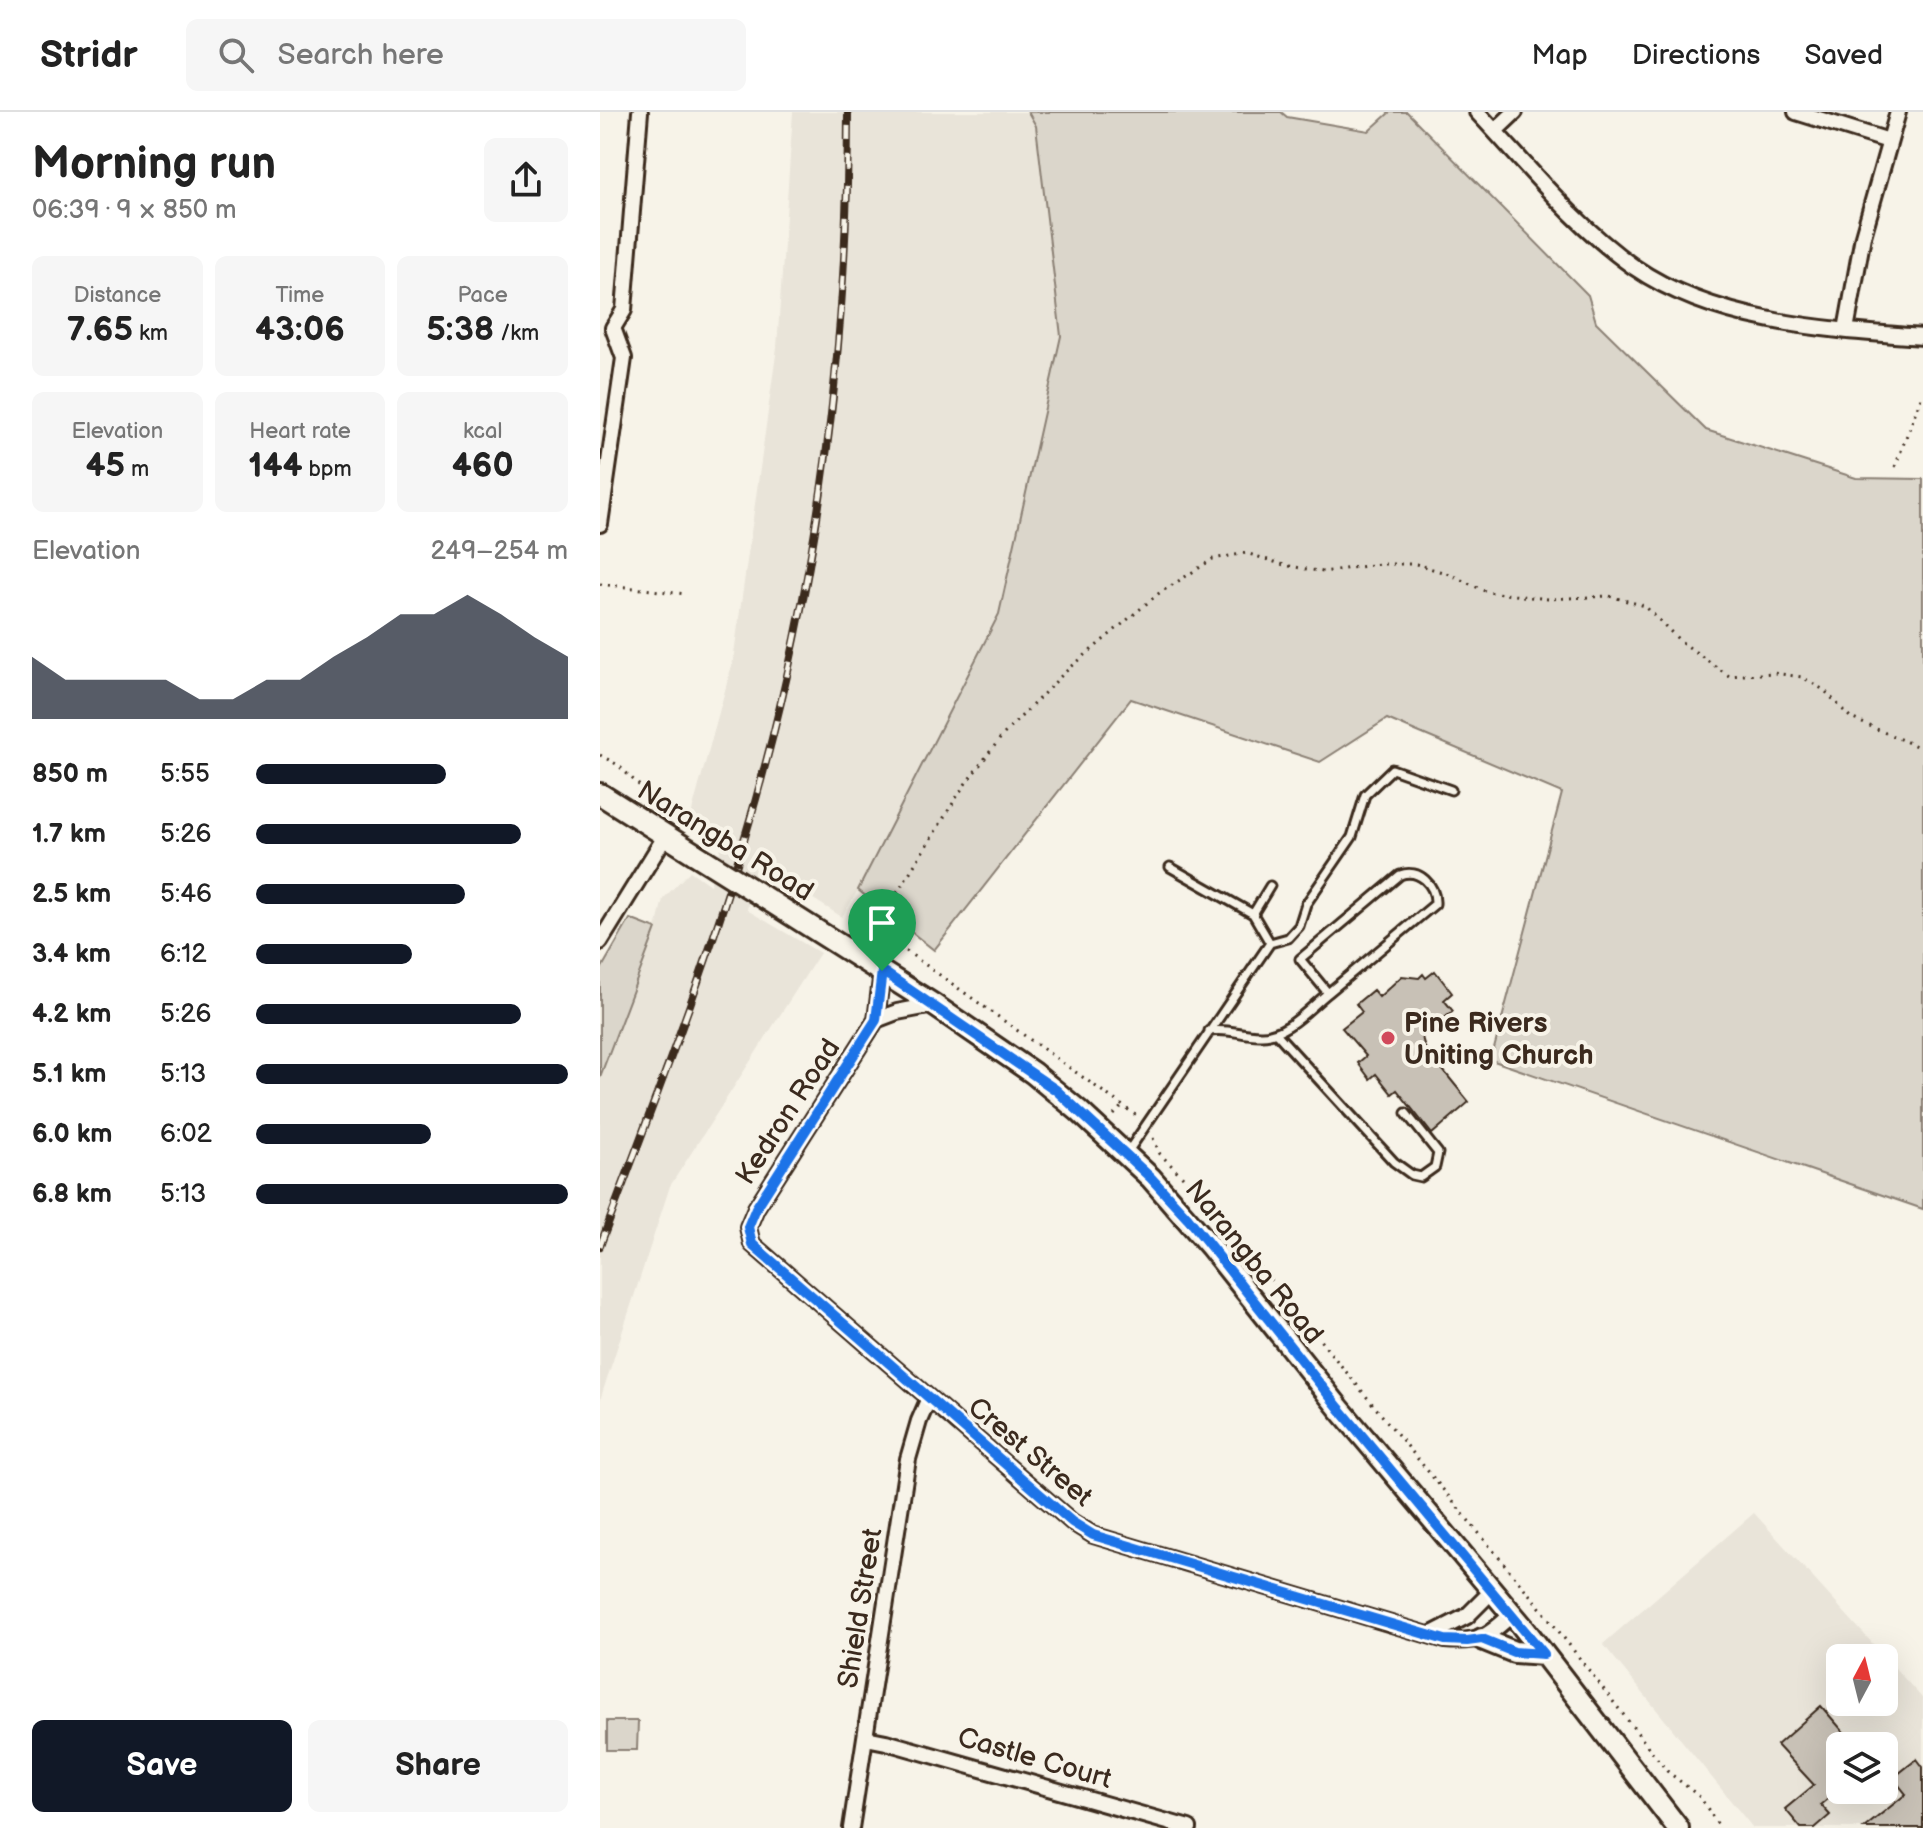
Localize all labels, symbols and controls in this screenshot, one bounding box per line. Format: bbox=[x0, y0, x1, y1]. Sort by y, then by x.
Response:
search box bbox=[186, 19, 746, 91]
text: Stridr bbox=[40, 33, 138, 78]
icon: search bbox=[214, 33, 258, 77]
text: Search here bbox=[278, 37, 444, 73]
text: Map bbox=[1531, 39, 1588, 72]
text: Directions bbox=[1632, 39, 1760, 72]
text: Saved bbox=[1804, 39, 1883, 72]
text: Morning run bbox=[32, 138, 276, 191]
button: share bbox=[484, 138, 568, 222]
text: 06:39 · 9 × 850 m bbox=[32, 195, 237, 226]
text: Distance bbox=[73, 282, 161, 309]
text: Time bbox=[276, 282, 324, 309]
text: Pace bbox=[458, 282, 508, 309]
text: 7.65 bbox=[67, 309, 133, 350]
text: 43:06 bbox=[255, 309, 345, 350]
text: 5:38 bbox=[426, 309, 494, 350]
text: km bbox=[133, 320, 168, 347]
text: /km bbox=[494, 320, 539, 347]
text: Elevation bbox=[71, 418, 163, 445]
text: Heart rate bbox=[249, 418, 351, 445]
text: kcal bbox=[463, 418, 502, 445]
text: 45 bbox=[85, 445, 125, 486]
text: 144 bbox=[248, 445, 303, 486]
text: 460 bbox=[452, 445, 514, 486]
text: m bbox=[125, 456, 149, 483]
text: bpm bbox=[303, 456, 352, 483]
text: Elevation bbox=[32, 536, 140, 567]
text: 249–254 m bbox=[430, 536, 568, 567]
text: 850 m bbox=[32, 759, 108, 790]
text: 5:55 bbox=[160, 759, 210, 790]
street label: Narangba Road bbox=[631, 774, 819, 909]
text: 1.7 km bbox=[32, 819, 106, 850]
text: 5:26 bbox=[160, 819, 211, 850]
text: 2.5 km bbox=[32, 879, 111, 910]
text: 5:46 bbox=[160, 879, 212, 910]
pin bbox=[848, 889, 916, 971]
icon: arrive bbox=[860, 901, 904, 945]
text: 3.4 km bbox=[32, 939, 111, 970]
text: 6:12 bbox=[160, 939, 207, 970]
text: 4.2 km bbox=[32, 999, 111, 1030]
text: 5:26 bbox=[160, 999, 211, 1030]
place label: Pine Rivers Uniting Church bbox=[1404, 1007, 1594, 1072]
marker: Pine Rivers Uniting Church bbox=[1379, 1029, 1397, 1047]
street label: Kedron Road bbox=[729, 1033, 848, 1191]
text: 5.1 km bbox=[32, 1059, 107, 1090]
text: 5:13 bbox=[160, 1059, 206, 1090]
text: 6.0 km bbox=[32, 1119, 113, 1150]
text: 6:02 bbox=[160, 1119, 212, 1150]
street label: Narangba Road bbox=[1178, 1173, 1330, 1350]
text: 6.8 km bbox=[32, 1179, 112, 1210]
text: 5:13 bbox=[160, 1179, 206, 1210]
street label: Crest Street bbox=[961, 1391, 1099, 1514]
street label: Shield Street bbox=[832, 1525, 889, 1691]
north arrow bbox=[1826, 1644, 1898, 1716]
map controls bbox=[1826, 1644, 1898, 1804]
button: Save bbox=[32, 1720, 292, 1812]
button: Share bbox=[308, 1720, 568, 1812]
street label: Castle Court bbox=[954, 1721, 1116, 1796]
button: layers bbox=[1826, 1732, 1898, 1804]

